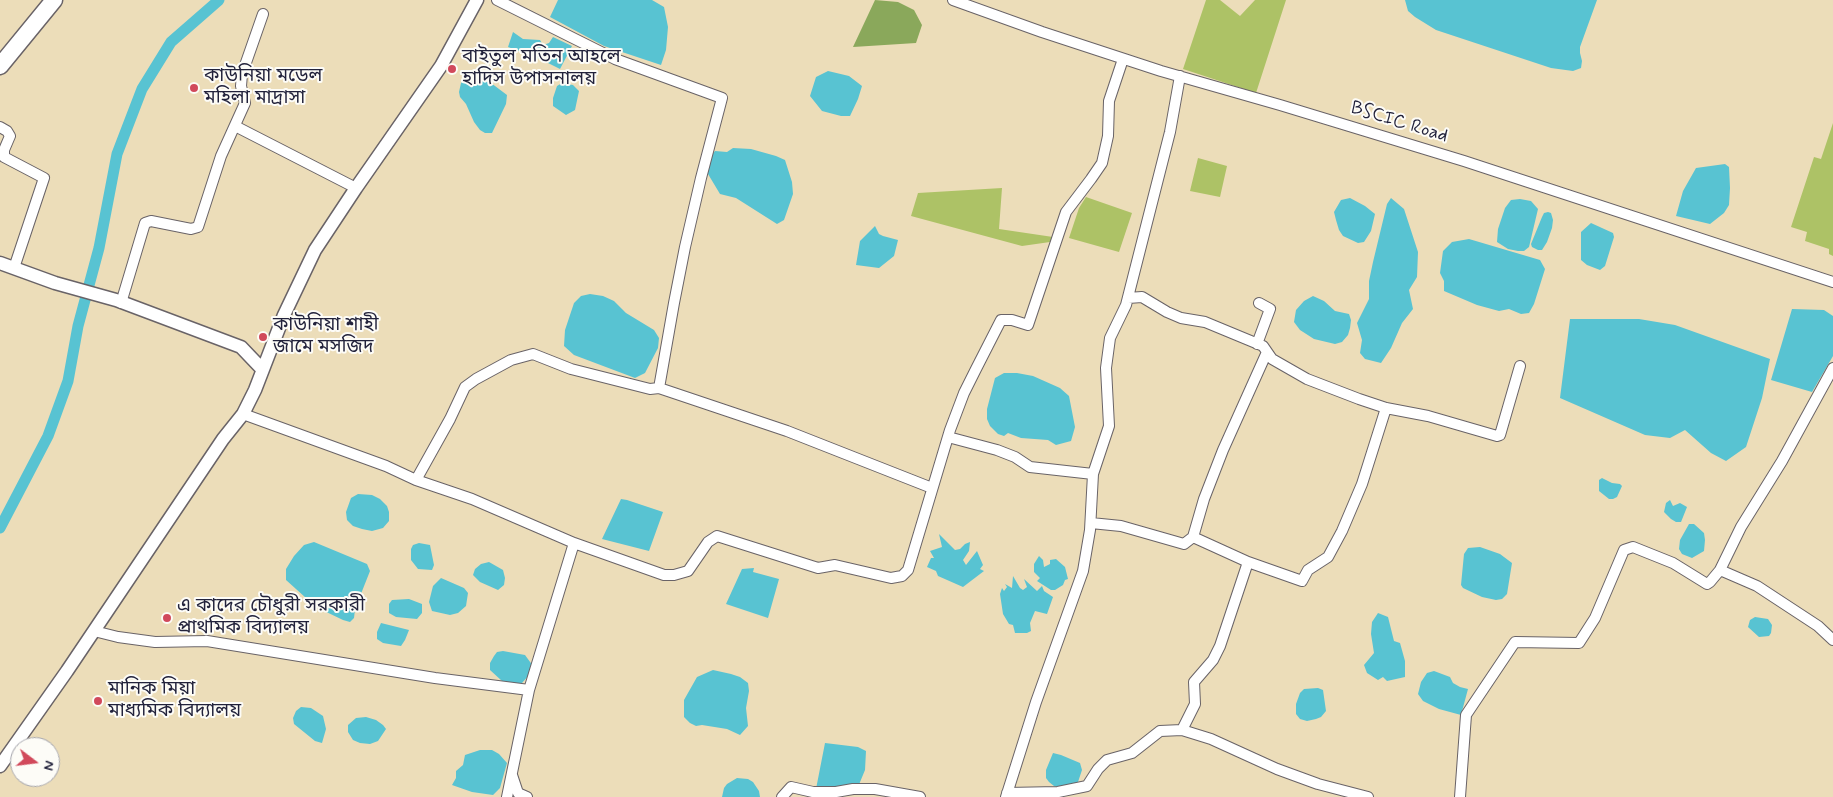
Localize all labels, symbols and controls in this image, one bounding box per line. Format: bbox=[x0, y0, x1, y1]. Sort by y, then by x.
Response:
place label: বাইতুল মতিন আহলে হাদিস উপাসনালয় bbox=[462, 47, 621, 91]
marker: বাইতুল মতিন আহলে হাদিস উপাসনালয় bbox=[446, 63, 458, 75]
place label: কাউনিয়া মডেল মহিলা মাদ্রাসা bbox=[204, 66, 322, 110]
marker: কাউনিয়া মডেল মহিলা মাদ্রাসা bbox=[188, 82, 200, 94]
street label: BSCIC Road bbox=[1348, 97, 1450, 149]
place label: কাউনিয়া শাহী জামে মসজিদ bbox=[273, 315, 379, 359]
marker: কাউনিয়া শাহী জামে মসজিদ bbox=[257, 331, 269, 343]
place label: এ কাদের চৌধুরী সরকারী প্রাথমিক বিদ্যালয় bbox=[177, 596, 365, 640]
marker: এ কাদের চৌধুরী সরকারী প্রাথমিক বিদ্যালয় bbox=[161, 612, 173, 624]
place label: মানিক মিয়া মাধ্যমিক বিদ্যালয় bbox=[108, 679, 241, 723]
marker: মানিক মিয়া মাধ্যমিক বিদ্যালয় bbox=[92, 695, 104, 707]
north arrow bbox=[10, 737, 60, 787]
text: N bbox=[39, 759, 58, 772]

